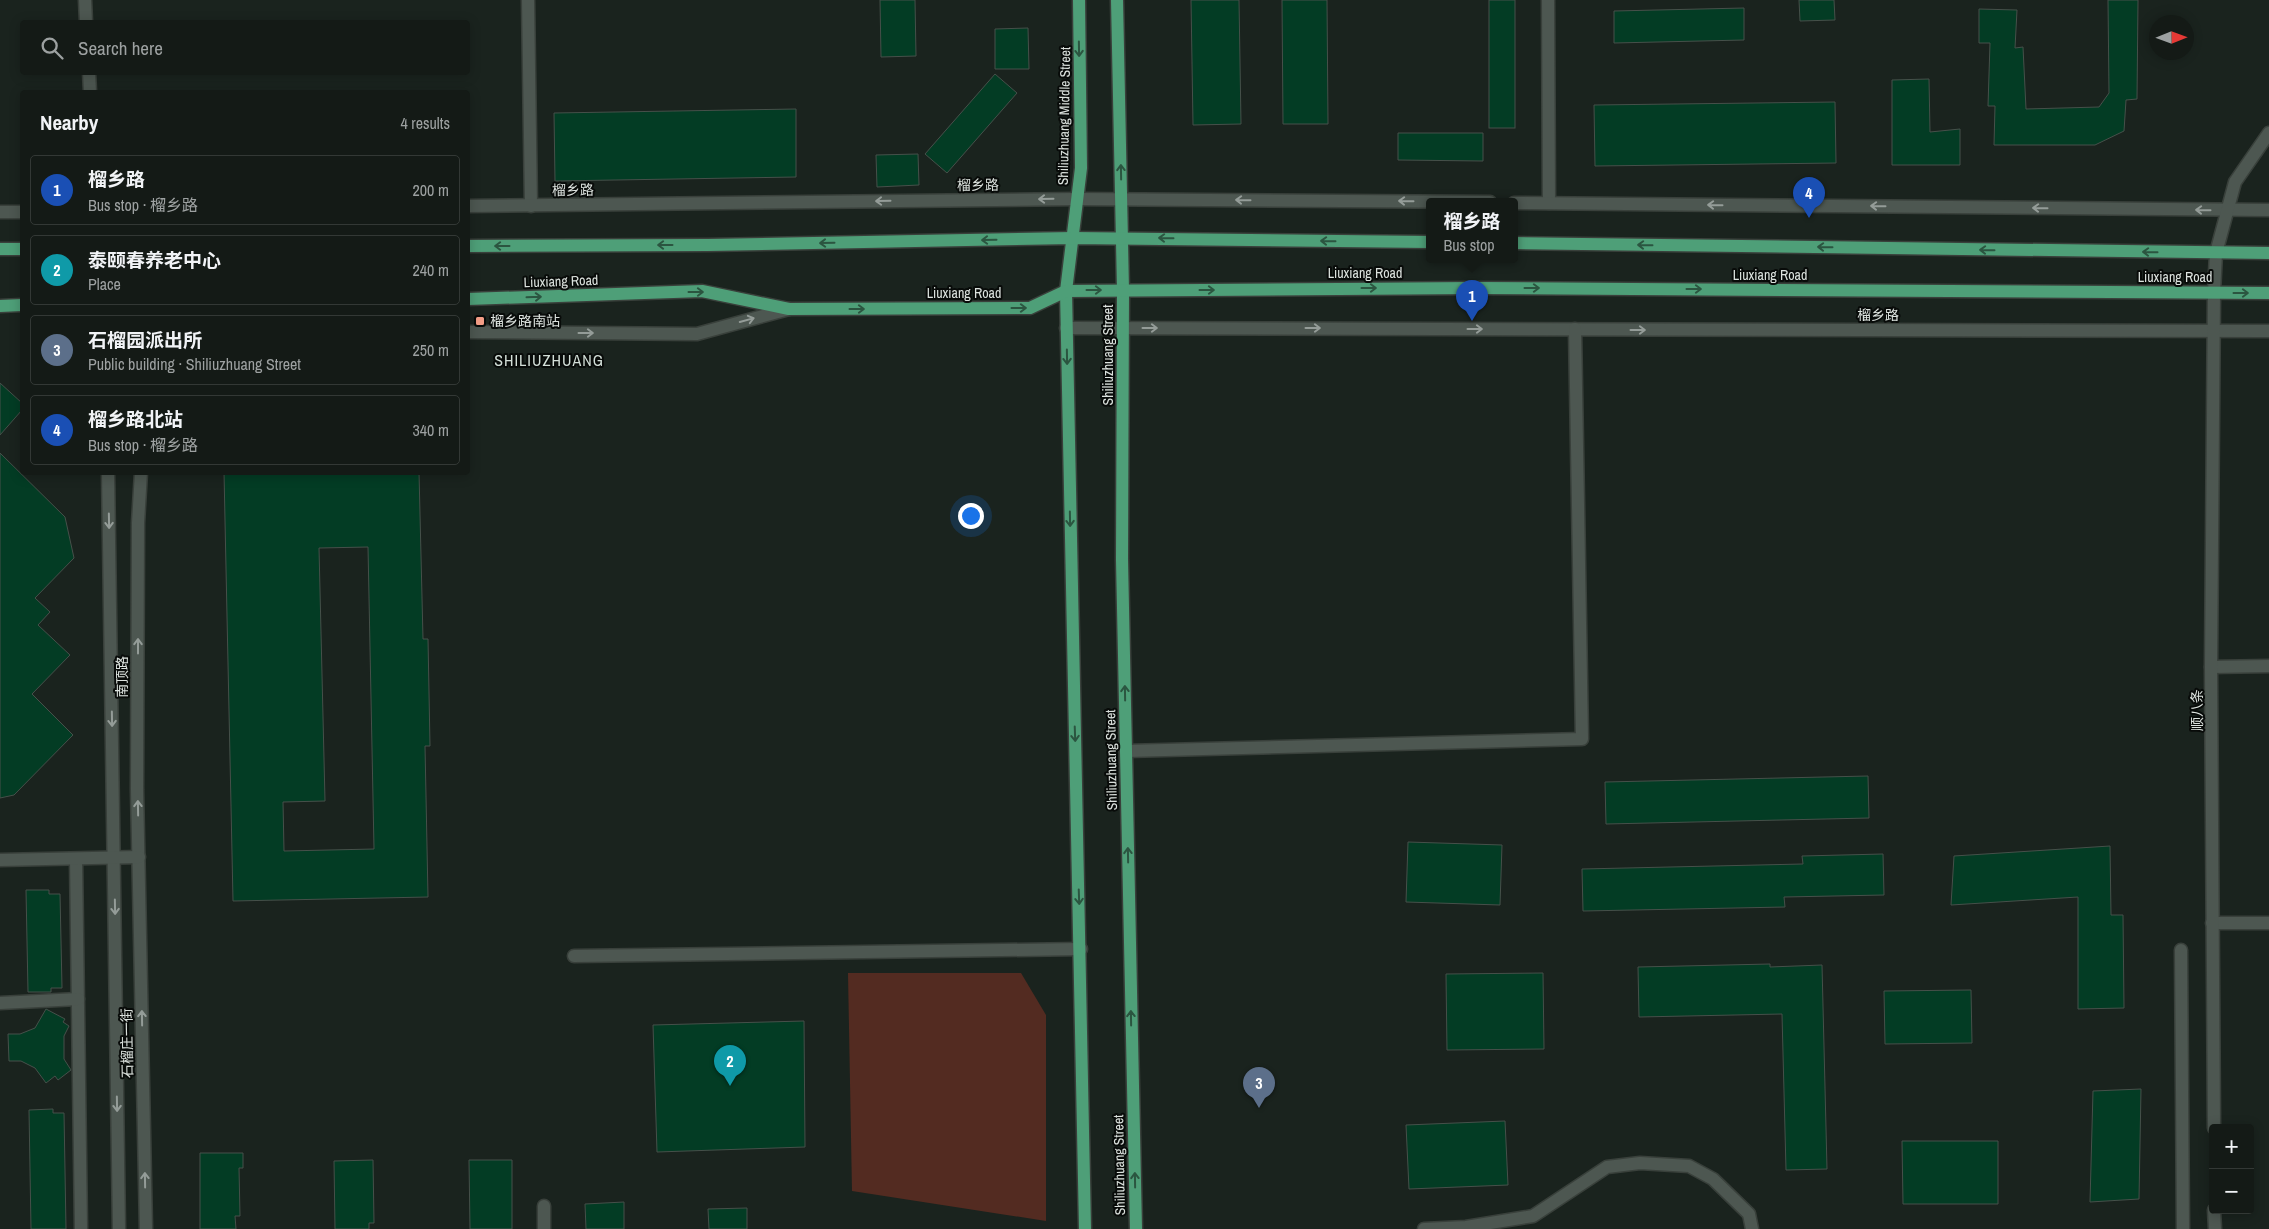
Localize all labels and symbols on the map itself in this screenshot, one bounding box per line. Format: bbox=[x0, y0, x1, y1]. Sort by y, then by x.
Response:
north arrow bbox=[2149, 15, 2194, 60]
one-way arrow bbox=[1075, 40, 1084, 56]
street label: Shiliuzhuang Middle Street bbox=[1054, 47, 1074, 185]
one-way arrow bbox=[1116, 164, 1125, 180]
street label: 榴乡路 bbox=[957, 176, 999, 194]
pin: 4 bbox=[1793, 177, 1825, 218]
street label: 榴乡路 bbox=[552, 181, 594, 199]
one-way arrow bbox=[1038, 194, 1054, 204]
one-way arrow bbox=[1236, 195, 1252, 205]
one-way arrow bbox=[876, 196, 892, 206]
one-way arrow bbox=[1398, 196, 1414, 206]
one-way arrow bbox=[1708, 200, 1724, 210]
one-way arrow bbox=[1870, 201, 1886, 211]
one-way arrow bbox=[2033, 203, 2049, 213]
one-way arrow bbox=[2195, 205, 2212, 215]
one-way arrow bbox=[1158, 234, 1174, 243]
one-way arrow bbox=[982, 235, 998, 244]
one-way arrow bbox=[1321, 236, 1337, 246]
one-way arrow bbox=[819, 238, 836, 248]
one-way arrow bbox=[657, 240, 673, 250]
one-way arrow bbox=[1637, 240, 1653, 250]
one-way arrow bbox=[494, 241, 510, 251]
one-way arrow bbox=[1817, 243, 1833, 252]
one-way arrow bbox=[1979, 245, 1996, 255]
one-way arrow bbox=[2142, 247, 2158, 257]
street label: Liuxiang Road bbox=[1328, 264, 1402, 282]
street label: Liuxiang Road bbox=[1733, 266, 1807, 284]
street label: Liuxiang Road bbox=[2138, 268, 2212, 286]
street label: Liuxiang Road bbox=[523, 271, 599, 291]
pin: 1 bbox=[1456, 280, 1488, 321]
one-way arrow bbox=[1360, 283, 1377, 293]
one-way arrow bbox=[1523, 283, 1539, 293]
street label: Liuxiang Road bbox=[927, 284, 1001, 302]
one-way arrow bbox=[1686, 284, 1702, 294]
one-way arrow bbox=[1198, 285, 1214, 295]
one-way arrow bbox=[1086, 286, 1102, 295]
one-way arrow bbox=[688, 287, 704, 297]
one-way arrow bbox=[2233, 288, 2249, 298]
one-way arrow bbox=[525, 292, 541, 301]
one-way arrow bbox=[1011, 303, 1027, 313]
one-way arrow bbox=[848, 304, 865, 314]
street label: Shiliuzhuang Street bbox=[1099, 305, 1117, 405]
street label: 榴乡路 bbox=[1857, 306, 1899, 324]
place label: 榴乡路南站 bbox=[490, 312, 560, 330]
marker: 榴乡路南站 bbox=[474, 315, 486, 327]
one-way arrow bbox=[739, 315, 755, 325]
one-way arrow bbox=[1142, 323, 1158, 333]
one-way arrow bbox=[1304, 323, 1320, 333]
one-way arrow bbox=[1466, 324, 1483, 334]
one-way arrow bbox=[1629, 325, 1645, 335]
one-way arrow bbox=[578, 328, 594, 338]
one-way arrow bbox=[1062, 348, 1072, 365]
district label: SHILIUZHUANG bbox=[494, 349, 604, 371]
your location bbox=[958, 503, 984, 529]
one-way arrow bbox=[1065, 511, 1075, 527]
one-way arrow bbox=[104, 512, 114, 529]
one-way arrow bbox=[133, 638, 142, 654]
street label: 南顶路 bbox=[113, 656, 131, 698]
one-way arrow bbox=[1120, 685, 1130, 702]
street label: 顺八条 bbox=[2188, 689, 2206, 731]
street label: Shiliuzhuang Street bbox=[1101, 709, 1121, 811]
one-way arrow bbox=[107, 710, 117, 726]
one-way arrow bbox=[1070, 726, 1079, 742]
one-way arrow bbox=[133, 800, 143, 816]
one-way arrow bbox=[1123, 848, 1133, 864]
one-way arrow bbox=[1075, 888, 1084, 904]
one-way arrow bbox=[110, 899, 119, 915]
street label: 石榴庄一街 bbox=[117, 1008, 137, 1078]
one-way arrow bbox=[137, 1010, 147, 1026]
one-way arrow bbox=[1126, 1010, 1136, 1026]
pin: 2 bbox=[714, 1045, 746, 1086]
pin: 3 bbox=[1243, 1067, 1275, 1108]
one-way arrow bbox=[112, 1096, 122, 1112]
street label: Shiliuzhuang Street bbox=[1109, 1114, 1129, 1216]
one-way arrow bbox=[140, 1173, 150, 1189]
one-way arrow bbox=[1130, 1173, 1139, 1189]

